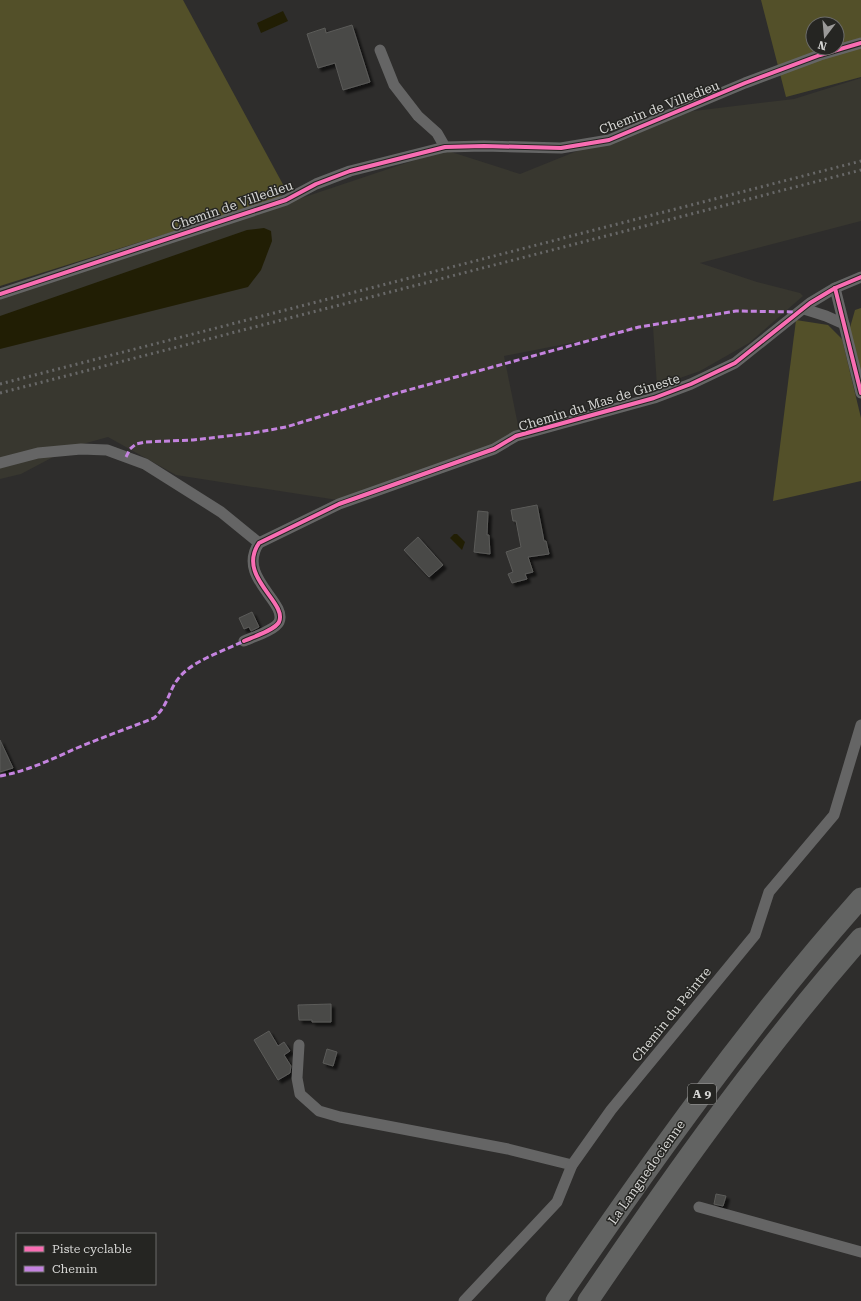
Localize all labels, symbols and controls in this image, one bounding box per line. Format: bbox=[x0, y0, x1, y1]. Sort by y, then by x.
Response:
north arrow bbox=[805, 16, 845, 56]
text: N bbox=[816, 38, 828, 53]
street label: Chemin de Villedieu bbox=[597, 78, 721, 137]
street label: Chemin de Villedieu bbox=[169, 178, 295, 233]
street label: Chemin du Mas de Gineste bbox=[517, 371, 681, 434]
street label: Chemin du Peintre bbox=[629, 964, 714, 1065]
road number: A 9 bbox=[688, 1084, 716, 1104]
street label: La Languedocienne bbox=[605, 1117, 688, 1227]
legend bbox=[16, 1233, 156, 1285]
text: Piste cyclable bbox=[52, 1242, 132, 1256]
text: Chemin bbox=[52, 1262, 98, 1276]

